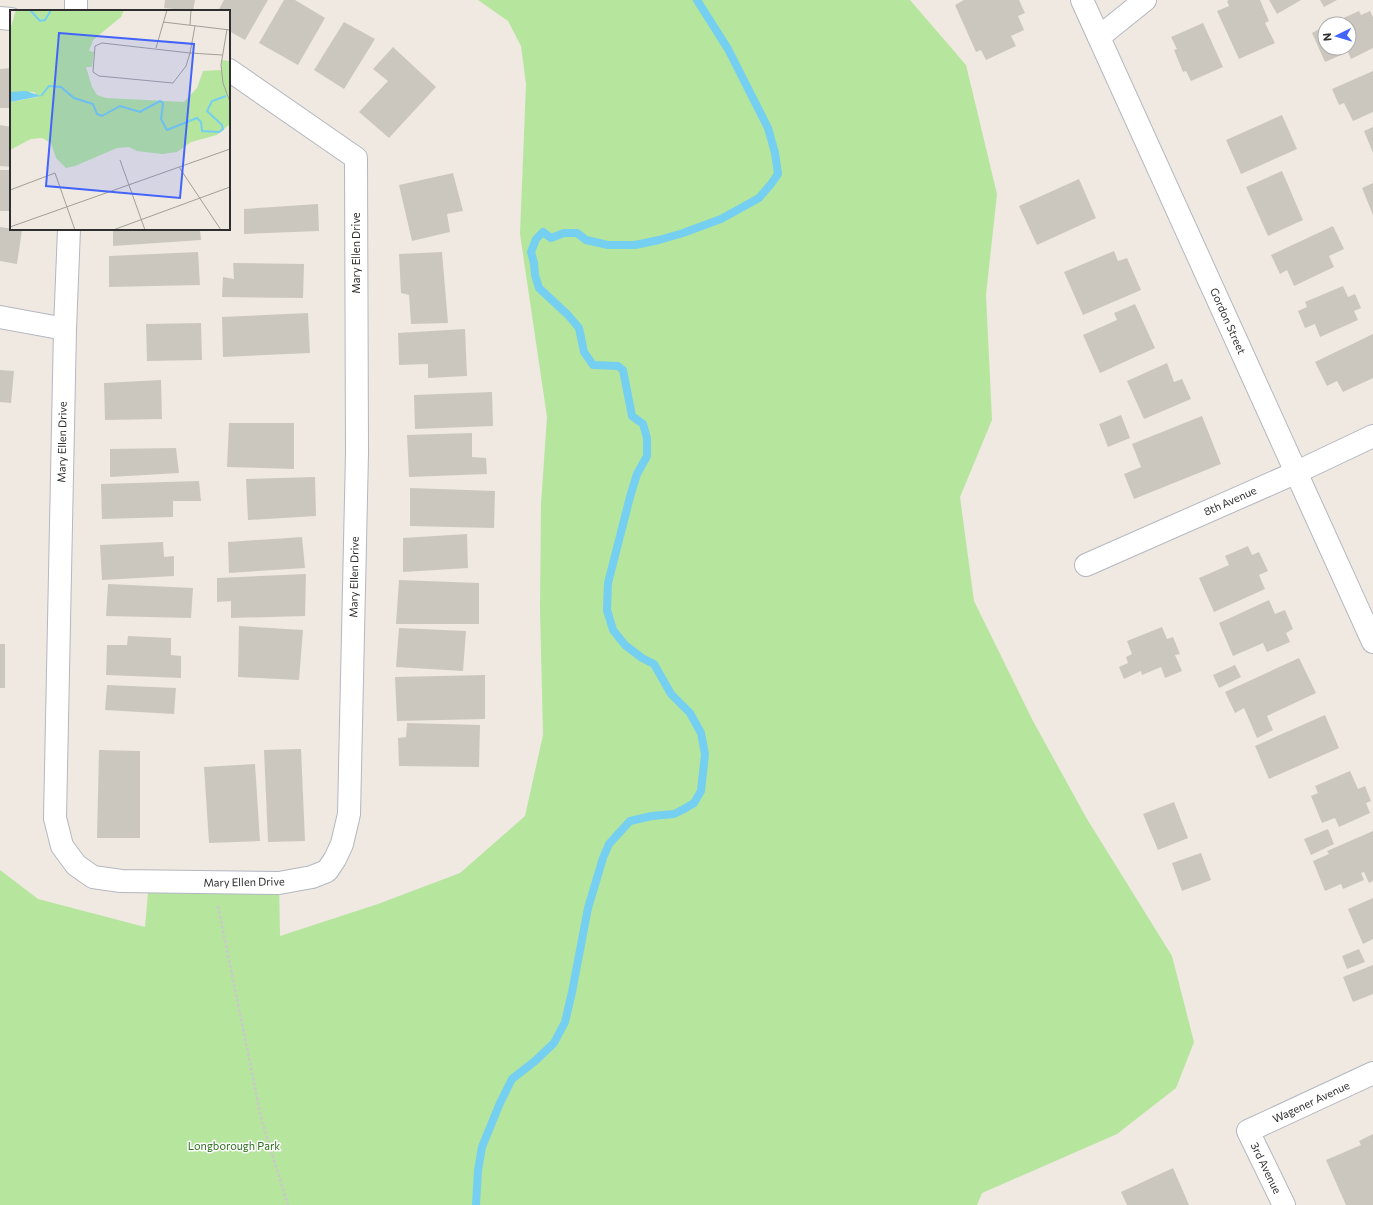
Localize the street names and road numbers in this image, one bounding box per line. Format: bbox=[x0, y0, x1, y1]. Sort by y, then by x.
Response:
street label: Mary Ellen Drive bbox=[349, 212, 362, 294]
street label: Gordon Street bbox=[1208, 286, 1249, 356]
street label: Mary Ellen Drive bbox=[54, 401, 69, 483]
street label: 8th Avenue bbox=[1201, 483, 1258, 518]
street label: Mary Ellen Drive bbox=[346, 536, 361, 618]
street label: Mary Ellen Drive bbox=[203, 874, 285, 889]
street label: Wagener Avenue bbox=[1270, 1078, 1351, 1125]
street label: 3rd Avenue bbox=[1248, 1140, 1285, 1196]

